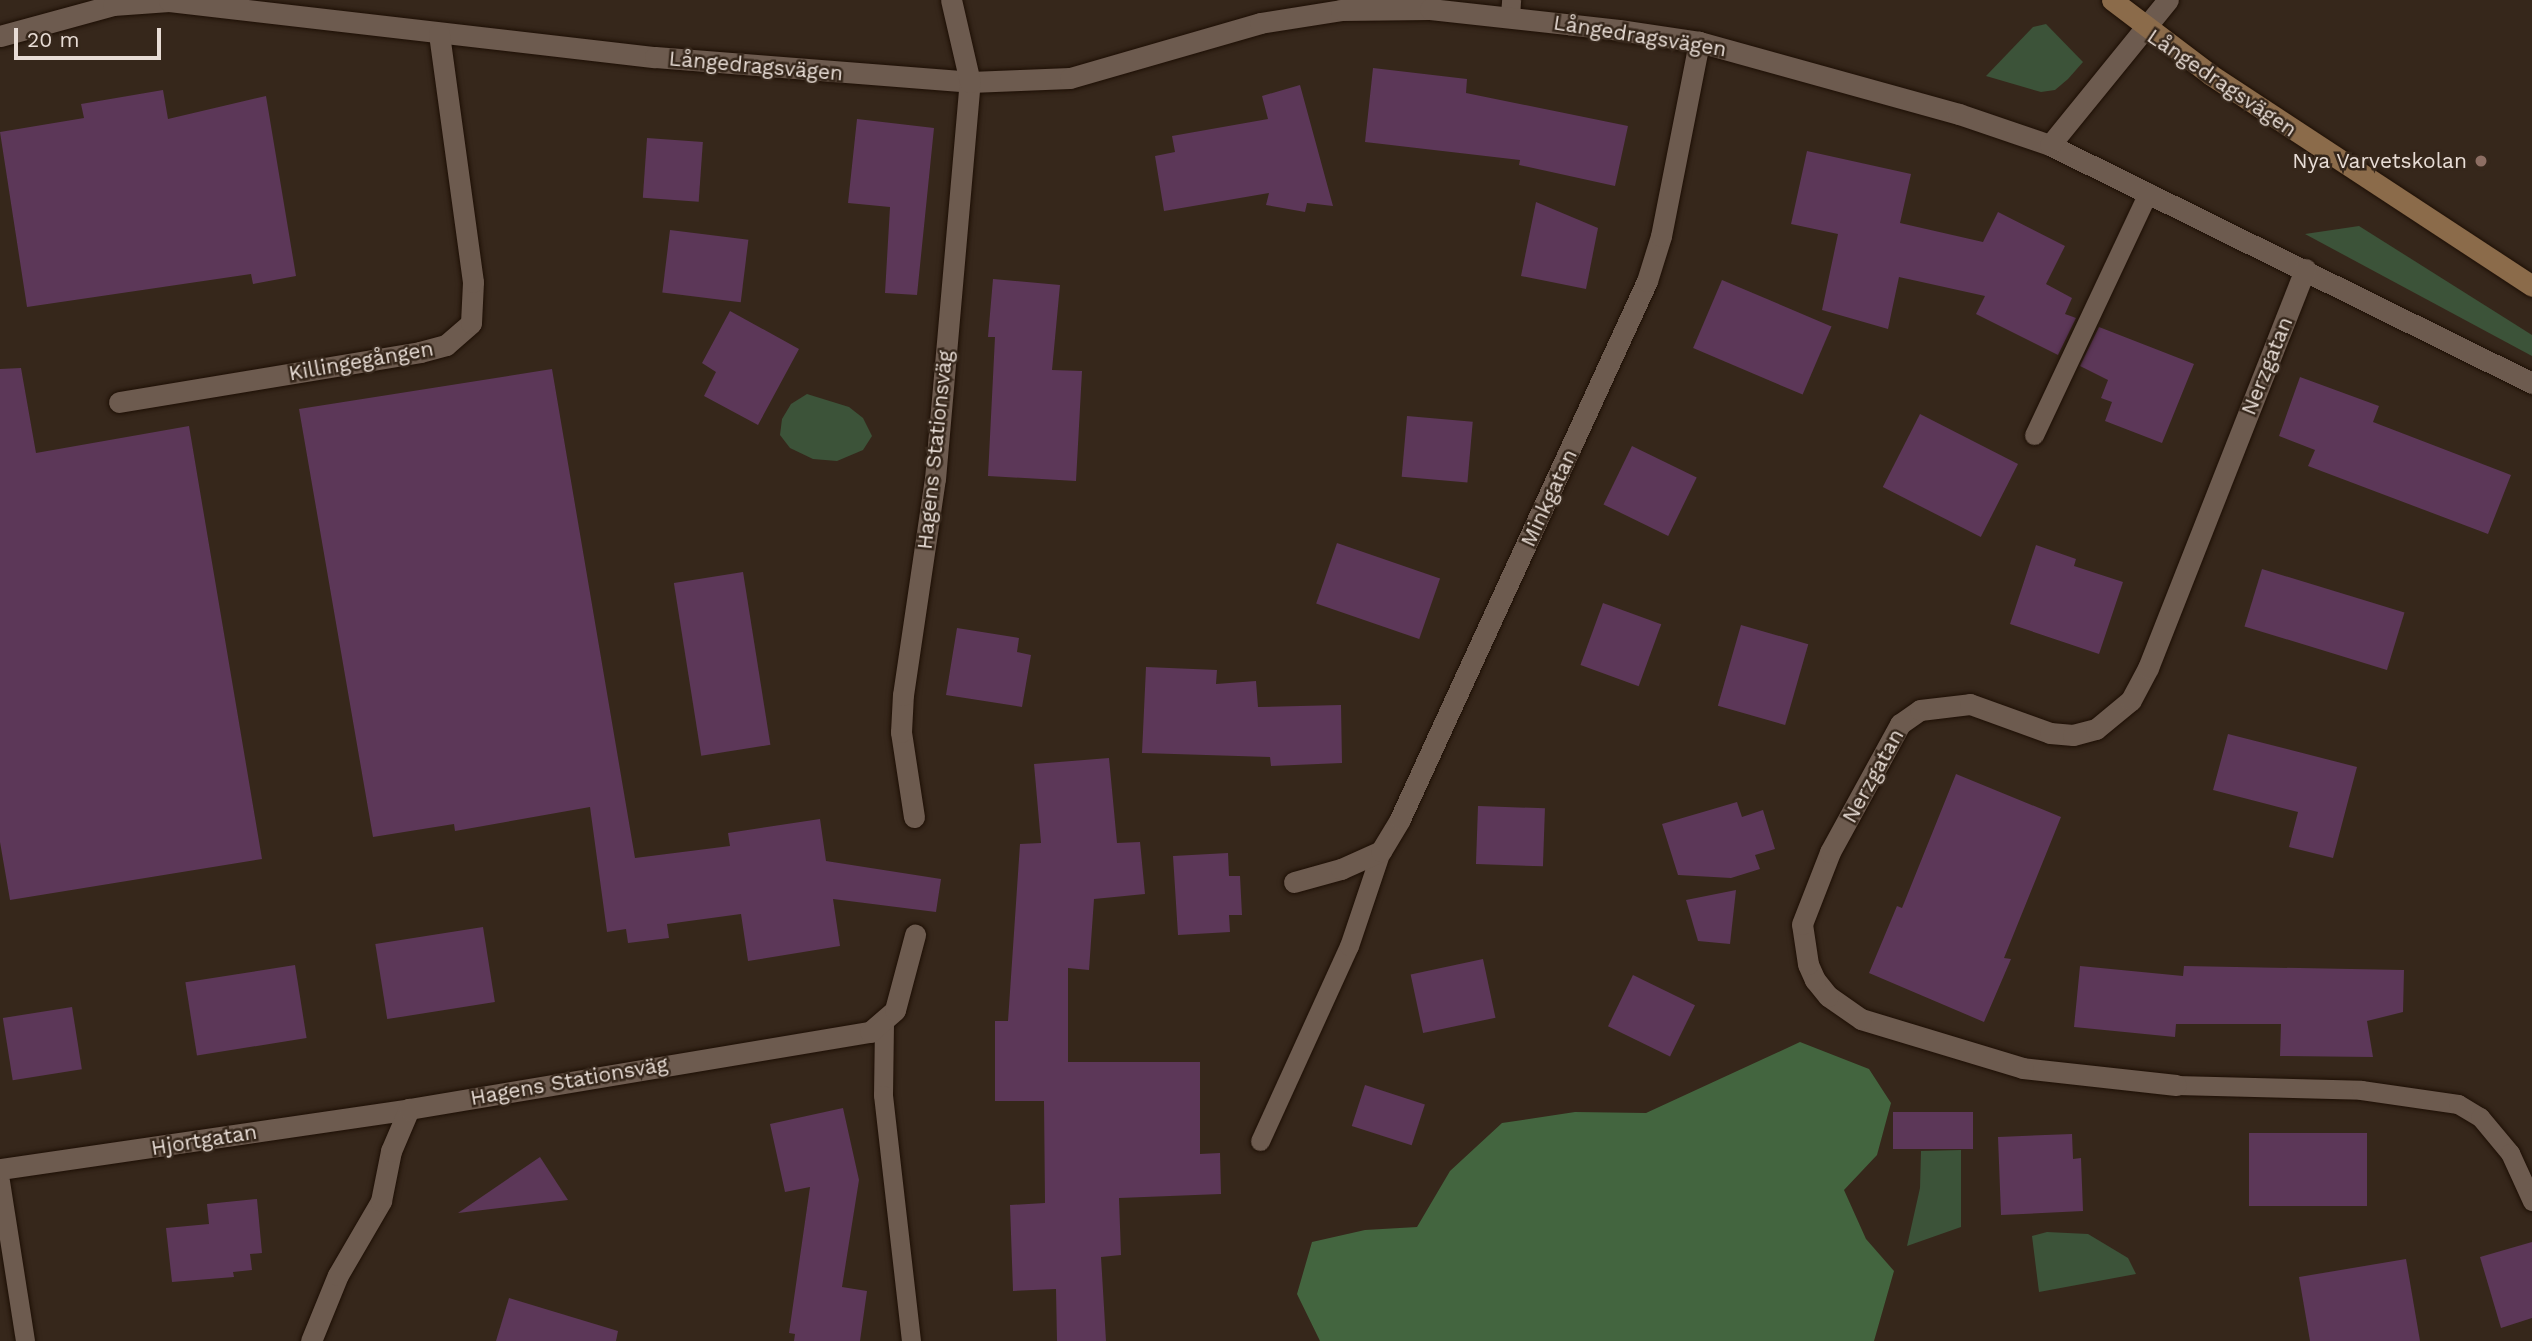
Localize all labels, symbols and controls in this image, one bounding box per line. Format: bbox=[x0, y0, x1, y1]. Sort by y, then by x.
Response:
street label: Långedragsvägen bbox=[1552, 10, 1728, 62]
scale bar bbox=[18, 14, 164, 58]
street label: Långedragsvägen bbox=[2142, 24, 2302, 142]
text: 20 m bbox=[27, 27, 79, 52]
street label: Långedragsvägen bbox=[668, 46, 844, 86]
place label: Nya Varvetskolan bbox=[2291, 148, 2467, 174]
marker: Nya Varvetskolan bbox=[2473, 153, 2489, 169]
street label: Nerzgatan bbox=[2236, 313, 2298, 419]
street label: Killingegången bbox=[287, 336, 435, 386]
street label: Hagens Stationsväg bbox=[912, 349, 958, 551]
street label: Minkgatan bbox=[1515, 445, 1583, 551]
street label: Nerzgatan bbox=[1837, 725, 1909, 827]
street label: Hagens Stationsväg bbox=[468, 1051, 670, 1111]
street label: Hjortgatan bbox=[149, 1119, 259, 1161]

